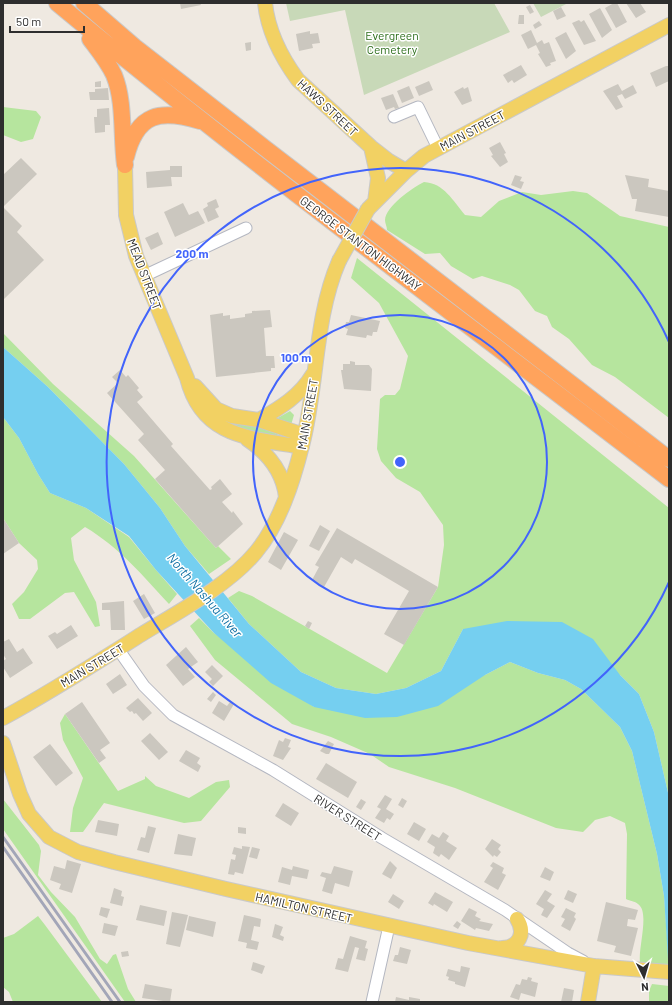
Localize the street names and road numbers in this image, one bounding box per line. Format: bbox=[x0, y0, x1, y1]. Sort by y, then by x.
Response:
street label: HAWS STREET bbox=[295, 76, 361, 138]
street label: MAIN STREET bbox=[437, 107, 507, 153]
street label: GEORGE STANTON HIGHWAY bbox=[298, 193, 424, 293]
street label: MEAD STREET bbox=[125, 236, 165, 312]
street label: MAIN STREET bbox=[294, 377, 320, 451]
street label: MAIN STREET bbox=[58, 640, 127, 689]
street label: RIVER STREET bbox=[312, 791, 384, 843]
street label: HAMILTON STREET bbox=[254, 889, 354, 925]

